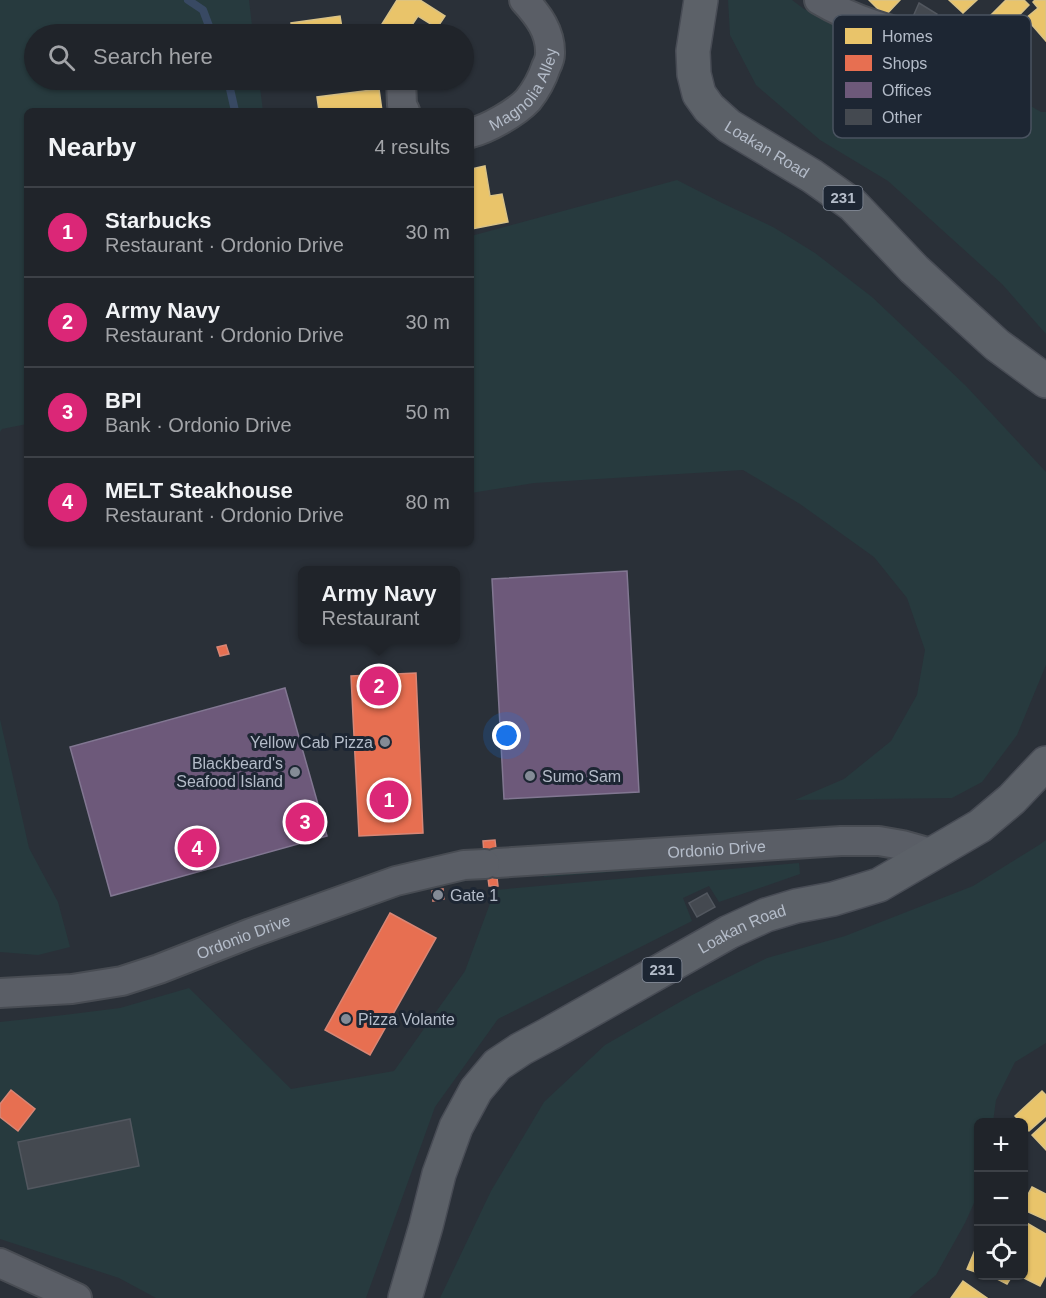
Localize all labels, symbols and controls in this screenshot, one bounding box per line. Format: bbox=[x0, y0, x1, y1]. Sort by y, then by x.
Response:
legend bbox=[833, 15, 1031, 138]
search box bbox=[24, 24, 474, 90]
text: Homes bbox=[882, 28, 933, 45]
icon: search bbox=[45, 41, 78, 74]
text: Search here bbox=[93, 44, 213, 69]
street label: Magnolia Alley bbox=[486, 48, 559, 134]
text: Shops bbox=[882, 55, 927, 72]
text: Offices bbox=[882, 82, 932, 99]
text: Other bbox=[882, 109, 923, 126]
street label: Loakan Road bbox=[722, 118, 812, 181]
text: Nearby bbox=[48, 132, 136, 162]
text: 4 results bbox=[374, 136, 450, 158]
road number: 231 bbox=[824, 186, 862, 210]
text: Starbucks bbox=[105, 208, 211, 233]
text: 1 bbox=[62, 221, 73, 243]
text: 30 m bbox=[406, 221, 450, 243]
text: Restaurant · Ordonio Drive bbox=[105, 234, 344, 256]
text: Army Navy bbox=[105, 298, 220, 323]
text: 2 bbox=[62, 311, 73, 333]
text: 30 m bbox=[406, 311, 450, 333]
text: Restaurant · Ordonio Drive bbox=[105, 324, 344, 346]
text: BPI bbox=[105, 388, 142, 413]
text: 3 bbox=[62, 401, 73, 423]
text: 50 m bbox=[406, 401, 450, 423]
text: Bank · Ordonio Drive bbox=[105, 414, 292, 436]
text: MELT Steakhouse bbox=[105, 478, 293, 503]
text: 4 bbox=[62, 491, 73, 513]
text: 80 m bbox=[406, 491, 450, 513]
text: Restaurant · Ordonio Drive bbox=[105, 504, 344, 526]
popup bbox=[298, 566, 460, 644]
text: Army Navy bbox=[322, 581, 436, 606]
text: Restaurant bbox=[322, 607, 419, 629]
pin: 2 bbox=[360, 664, 398, 708]
your location bbox=[492, 721, 521, 750]
place label: Yellow Cab Pizza bbox=[250, 734, 373, 751]
marker: Yellow Cab Pizza bbox=[378, 735, 392, 749]
place label: Blackbeard's Seafood Island bbox=[176, 755, 283, 790]
marker: Blackbeard's Seafood Island bbox=[288, 765, 302, 779]
place label: Sumo Sam bbox=[542, 768, 621, 785]
marker: Sumo Sam bbox=[523, 769, 537, 783]
pin: 1 bbox=[370, 778, 408, 822]
pin: 3 bbox=[286, 800, 324, 844]
pin: 4 bbox=[178, 826, 216, 870]
street label: Ordonio Drive bbox=[667, 838, 767, 861]
place label: Gate 1 bbox=[450, 887, 498, 904]
marker: Gate 1 bbox=[431, 888, 445, 902]
street label: Loakan Road bbox=[695, 902, 788, 957]
street label: Ordonio Drive bbox=[194, 912, 293, 962]
road number: 231 bbox=[642, 958, 682, 982]
place label: Pizza Volante bbox=[358, 1011, 455, 1028]
marker: Pizza Volante bbox=[339, 1012, 353, 1026]
map controls bbox=[974, 1118, 1028, 1280]
button: + bbox=[974, 1118, 1028, 1172]
button: − bbox=[974, 1172, 1028, 1226]
button: locate bbox=[974, 1226, 1028, 1280]

